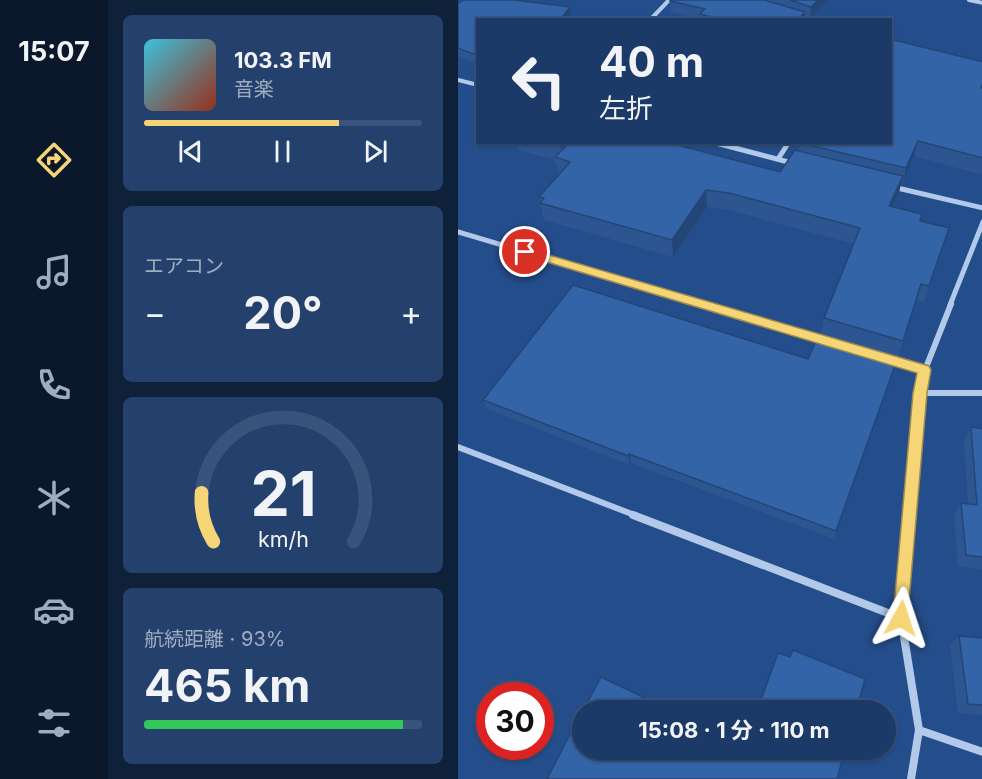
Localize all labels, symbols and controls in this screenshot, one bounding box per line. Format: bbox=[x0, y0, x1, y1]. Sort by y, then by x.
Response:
text: 15:07 bbox=[18, 35, 90, 68]
text: 40 m bbox=[599, 36, 704, 87]
icon: left bbox=[500, 42, 578, 120]
text: 103.3 FM bbox=[234, 47, 332, 73]
text: 音楽 bbox=[234, 77, 274, 101]
text: 左折 bbox=[599, 92, 653, 125]
icon: previous bbox=[174, 135, 207, 168]
icon: pause bbox=[266, 135, 299, 168]
icon: next bbox=[359, 135, 392, 168]
icon: directions bbox=[33, 139, 75, 181]
pin bbox=[499, 226, 550, 277]
icon: arrive bbox=[508, 235, 541, 268]
icon: music bbox=[33, 251, 75, 293]
text: エアコン bbox=[144, 254, 224, 278]
text: 20° bbox=[243, 285, 323, 340]
text: − bbox=[144, 293, 166, 333]
text: + bbox=[400, 293, 422, 333]
icon: phone bbox=[33, 364, 75, 406]
text: 21 bbox=[250, 456, 316, 531]
icon: climate bbox=[33, 477, 75, 519]
text: km/h bbox=[258, 526, 308, 552]
position arrow bbox=[869, 586, 933, 650]
icon: car bbox=[33, 589, 75, 631]
text: 航続距離 · 93% bbox=[144, 627, 285, 651]
text: 465 km bbox=[144, 658, 310, 713]
speed limit sign: 30 bbox=[476, 682, 554, 760]
icon: filters bbox=[33, 702, 75, 744]
text: 15:08 · 1 分 · 110 m bbox=[638, 717, 830, 743]

